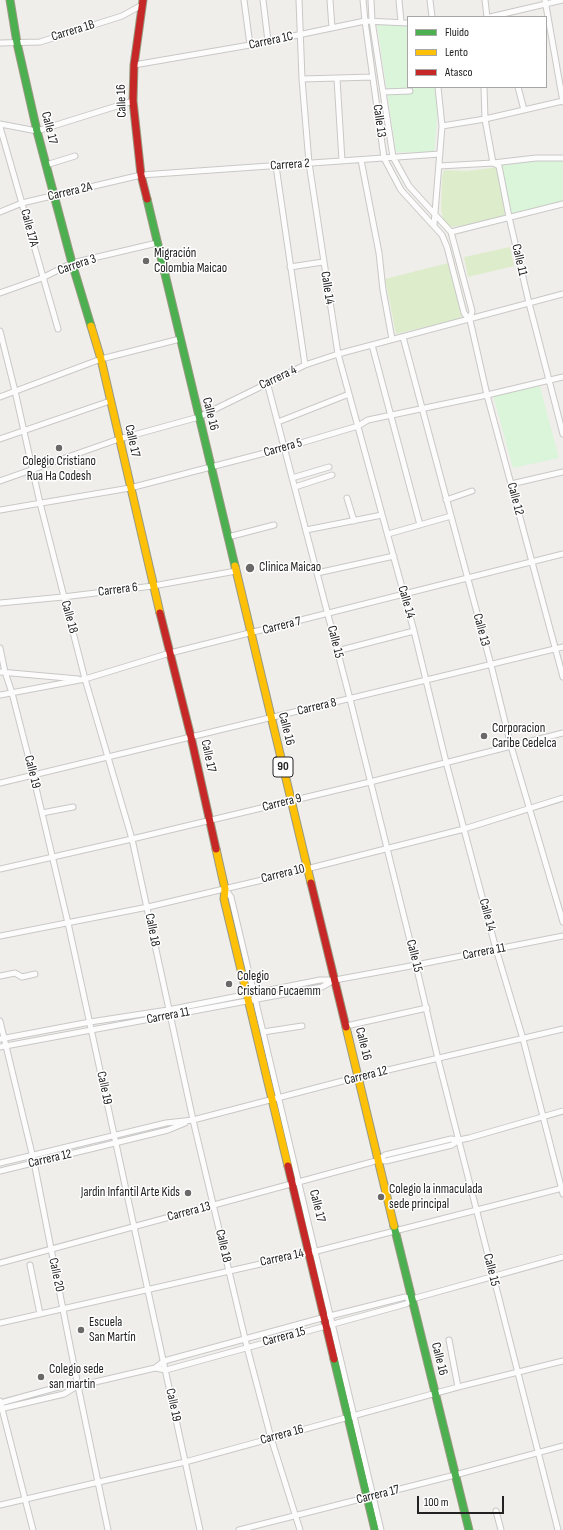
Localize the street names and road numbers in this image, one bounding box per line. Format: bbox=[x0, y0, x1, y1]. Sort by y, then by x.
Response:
street label: Carrera 1B bbox=[49, 17, 97, 45]
street label: Carrera 1C bbox=[247, 29, 295, 53]
street label: Calle 16 bbox=[114, 84, 130, 118]
street label: Calle 13 bbox=[369, 103, 389, 139]
street label: Calle 17 bbox=[37, 110, 61, 146]
street label: Carrera 2 bbox=[270, 156, 310, 174]
street label: Carrera 2A bbox=[46, 179, 94, 205]
street label: Calle 17A bbox=[17, 207, 41, 249]
street label: Calle 11 bbox=[508, 243, 530, 277]
street label: Carrera 3 bbox=[56, 251, 98, 279]
street label: Calle 14 bbox=[317, 270, 337, 306]
street label: Carrera 4 bbox=[257, 363, 299, 393]
street label: Calle 16 bbox=[198, 396, 222, 432]
street label: Calle 17 bbox=[121, 423, 143, 459]
street label: Carrera 5 bbox=[262, 435, 304, 461]
street label: Calle 12 bbox=[503, 481, 527, 517]
street label: Carrera 6 bbox=[97, 580, 139, 600]
street label: Calle 14 bbox=[394, 584, 418, 620]
street label: Calle 18 bbox=[57, 599, 81, 635]
street label: Calle 13 bbox=[469, 612, 493, 648]
street label: Carrera 7 bbox=[261, 614, 303, 638]
street label: Calle 15 bbox=[323, 624, 347, 660]
street label: Carrera 8 bbox=[296, 695, 338, 719]
street label: Calle 16 bbox=[274, 711, 298, 747]
street label: Calle 17 bbox=[197, 738, 219, 774]
street label: Calle 19 bbox=[20, 754, 44, 790]
road number: 90 bbox=[273, 757, 293, 777]
street label: Carrera 9 bbox=[261, 791, 303, 815]
street label: Carrera 10 bbox=[260, 861, 306, 887]
street label: Calle 14 bbox=[475, 897, 499, 933]
street label: Calle 18 bbox=[141, 912, 163, 948]
street label: Calle 15 bbox=[402, 938, 426, 974]
street label: Carrera 11 bbox=[461, 940, 507, 964]
street label: Carrera 11 bbox=[145, 1004, 191, 1028]
street label: Calle 16 bbox=[351, 1026, 375, 1062]
street label: Carrera 12 bbox=[343, 1063, 389, 1089]
street label: Calle 19 bbox=[93, 1070, 115, 1106]
street label: Carrera 12 bbox=[27, 1146, 73, 1172]
street label: Calle 17 bbox=[305, 1188, 329, 1224]
street label: Carrera 13 bbox=[166, 1199, 212, 1225]
street label: Calle 18 bbox=[212, 1228, 234, 1264]
street label: Carrera 14 bbox=[259, 1246, 305, 1270]
street label: Calle 15 bbox=[479, 1252, 503, 1288]
street label: Calle 20 bbox=[45, 1257, 67, 1293]
street label: Carrera 15 bbox=[261, 1324, 307, 1350]
street label: Calle 16 bbox=[427, 1341, 451, 1377]
street label: Calle 19 bbox=[162, 1387, 184, 1423]
street label: Carrera 16 bbox=[259, 1422, 305, 1448]
street label: Carrera 17 bbox=[355, 1482, 401, 1508]

